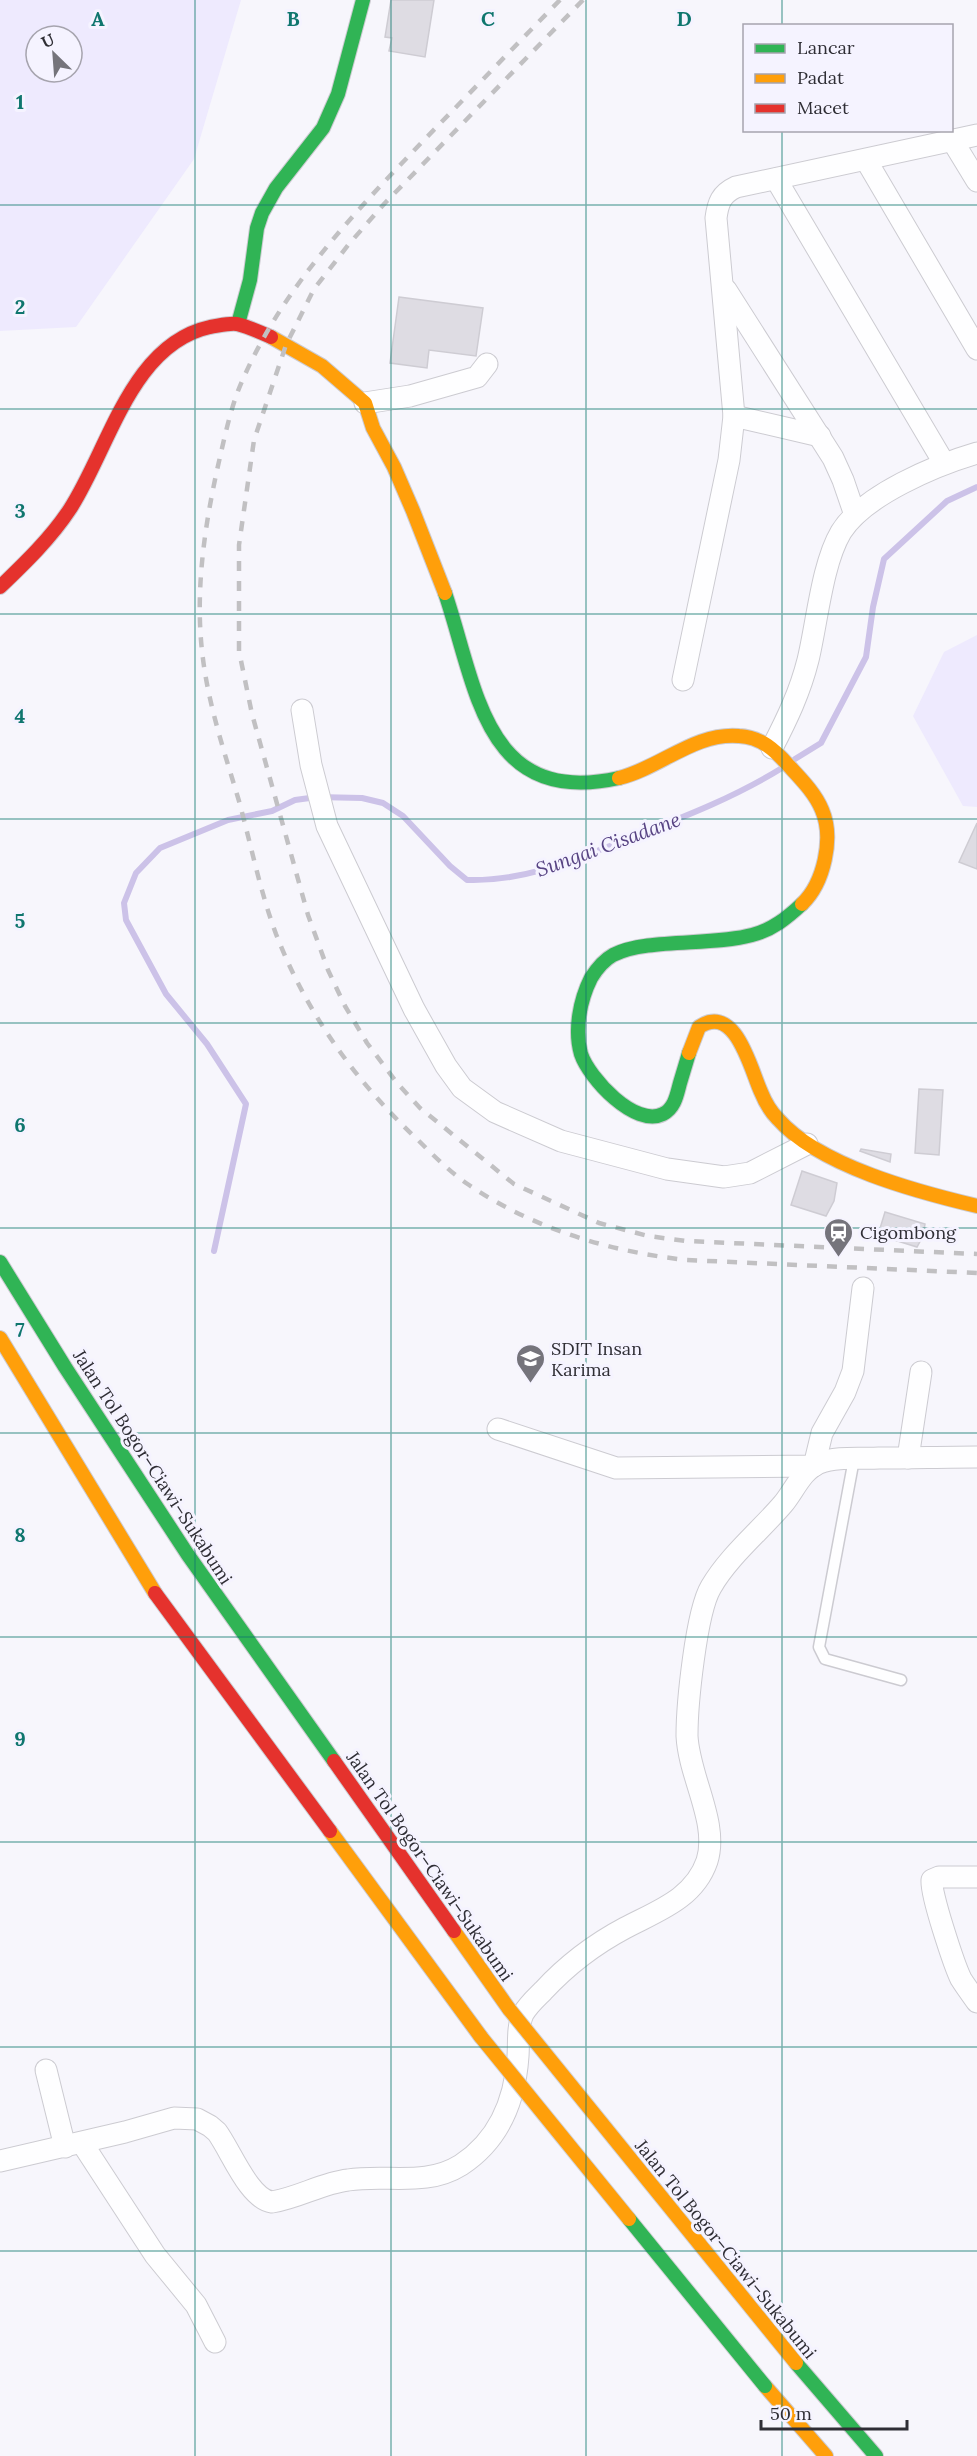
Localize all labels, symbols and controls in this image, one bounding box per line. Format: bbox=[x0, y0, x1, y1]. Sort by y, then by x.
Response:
text: A bbox=[91, 6, 105, 31]
text: B bbox=[286, 6, 300, 31]
text: C bbox=[481, 6, 495, 31]
text: D bbox=[676, 6, 692, 31]
north arrow bbox=[24, 24, 84, 84]
legend bbox=[743, 24, 953, 132]
text: U bbox=[38, 29, 57, 52]
text: Lancar bbox=[797, 36, 855, 59]
text: Padat bbox=[797, 66, 844, 89]
text: 1 bbox=[16, 89, 24, 114]
text: Macet bbox=[797, 96, 849, 119]
text: 2 bbox=[15, 294, 25, 319]
text: 3 bbox=[14, 498, 26, 523]
text: 4 bbox=[15, 703, 26, 728]
water label: Sungai Cisadane bbox=[532, 806, 684, 882]
text: 5 bbox=[15, 908, 26, 933]
text: 6 bbox=[14, 1112, 26, 1137]
station icon: Cigombong bbox=[823, 1216, 855, 1258]
place label: Cigombong bbox=[860, 1221, 957, 1244]
text: 7 bbox=[15, 1317, 25, 1342]
place label: SDIT Insan Karima bbox=[551, 1337, 642, 1381]
school or university icon: SDIT Insan Karima bbox=[514, 1342, 546, 1384]
street label: Jalan Tol Bogor–Ciawi–Sukabumi bbox=[68, 1344, 238, 1589]
text: 8 bbox=[14, 1522, 26, 1547]
text: 9 bbox=[14, 1726, 26, 1751]
street label: Jalan Tol Bogor–Ciawi–Sukabumi bbox=[341, 1746, 518, 1985]
street label: Jalan Tol Bogor–Ciawi–Sukabumi bbox=[630, 2134, 822, 2363]
scale bar bbox=[761, 2393, 906, 2431]
text: 50 m bbox=[770, 2402, 812, 2425]

